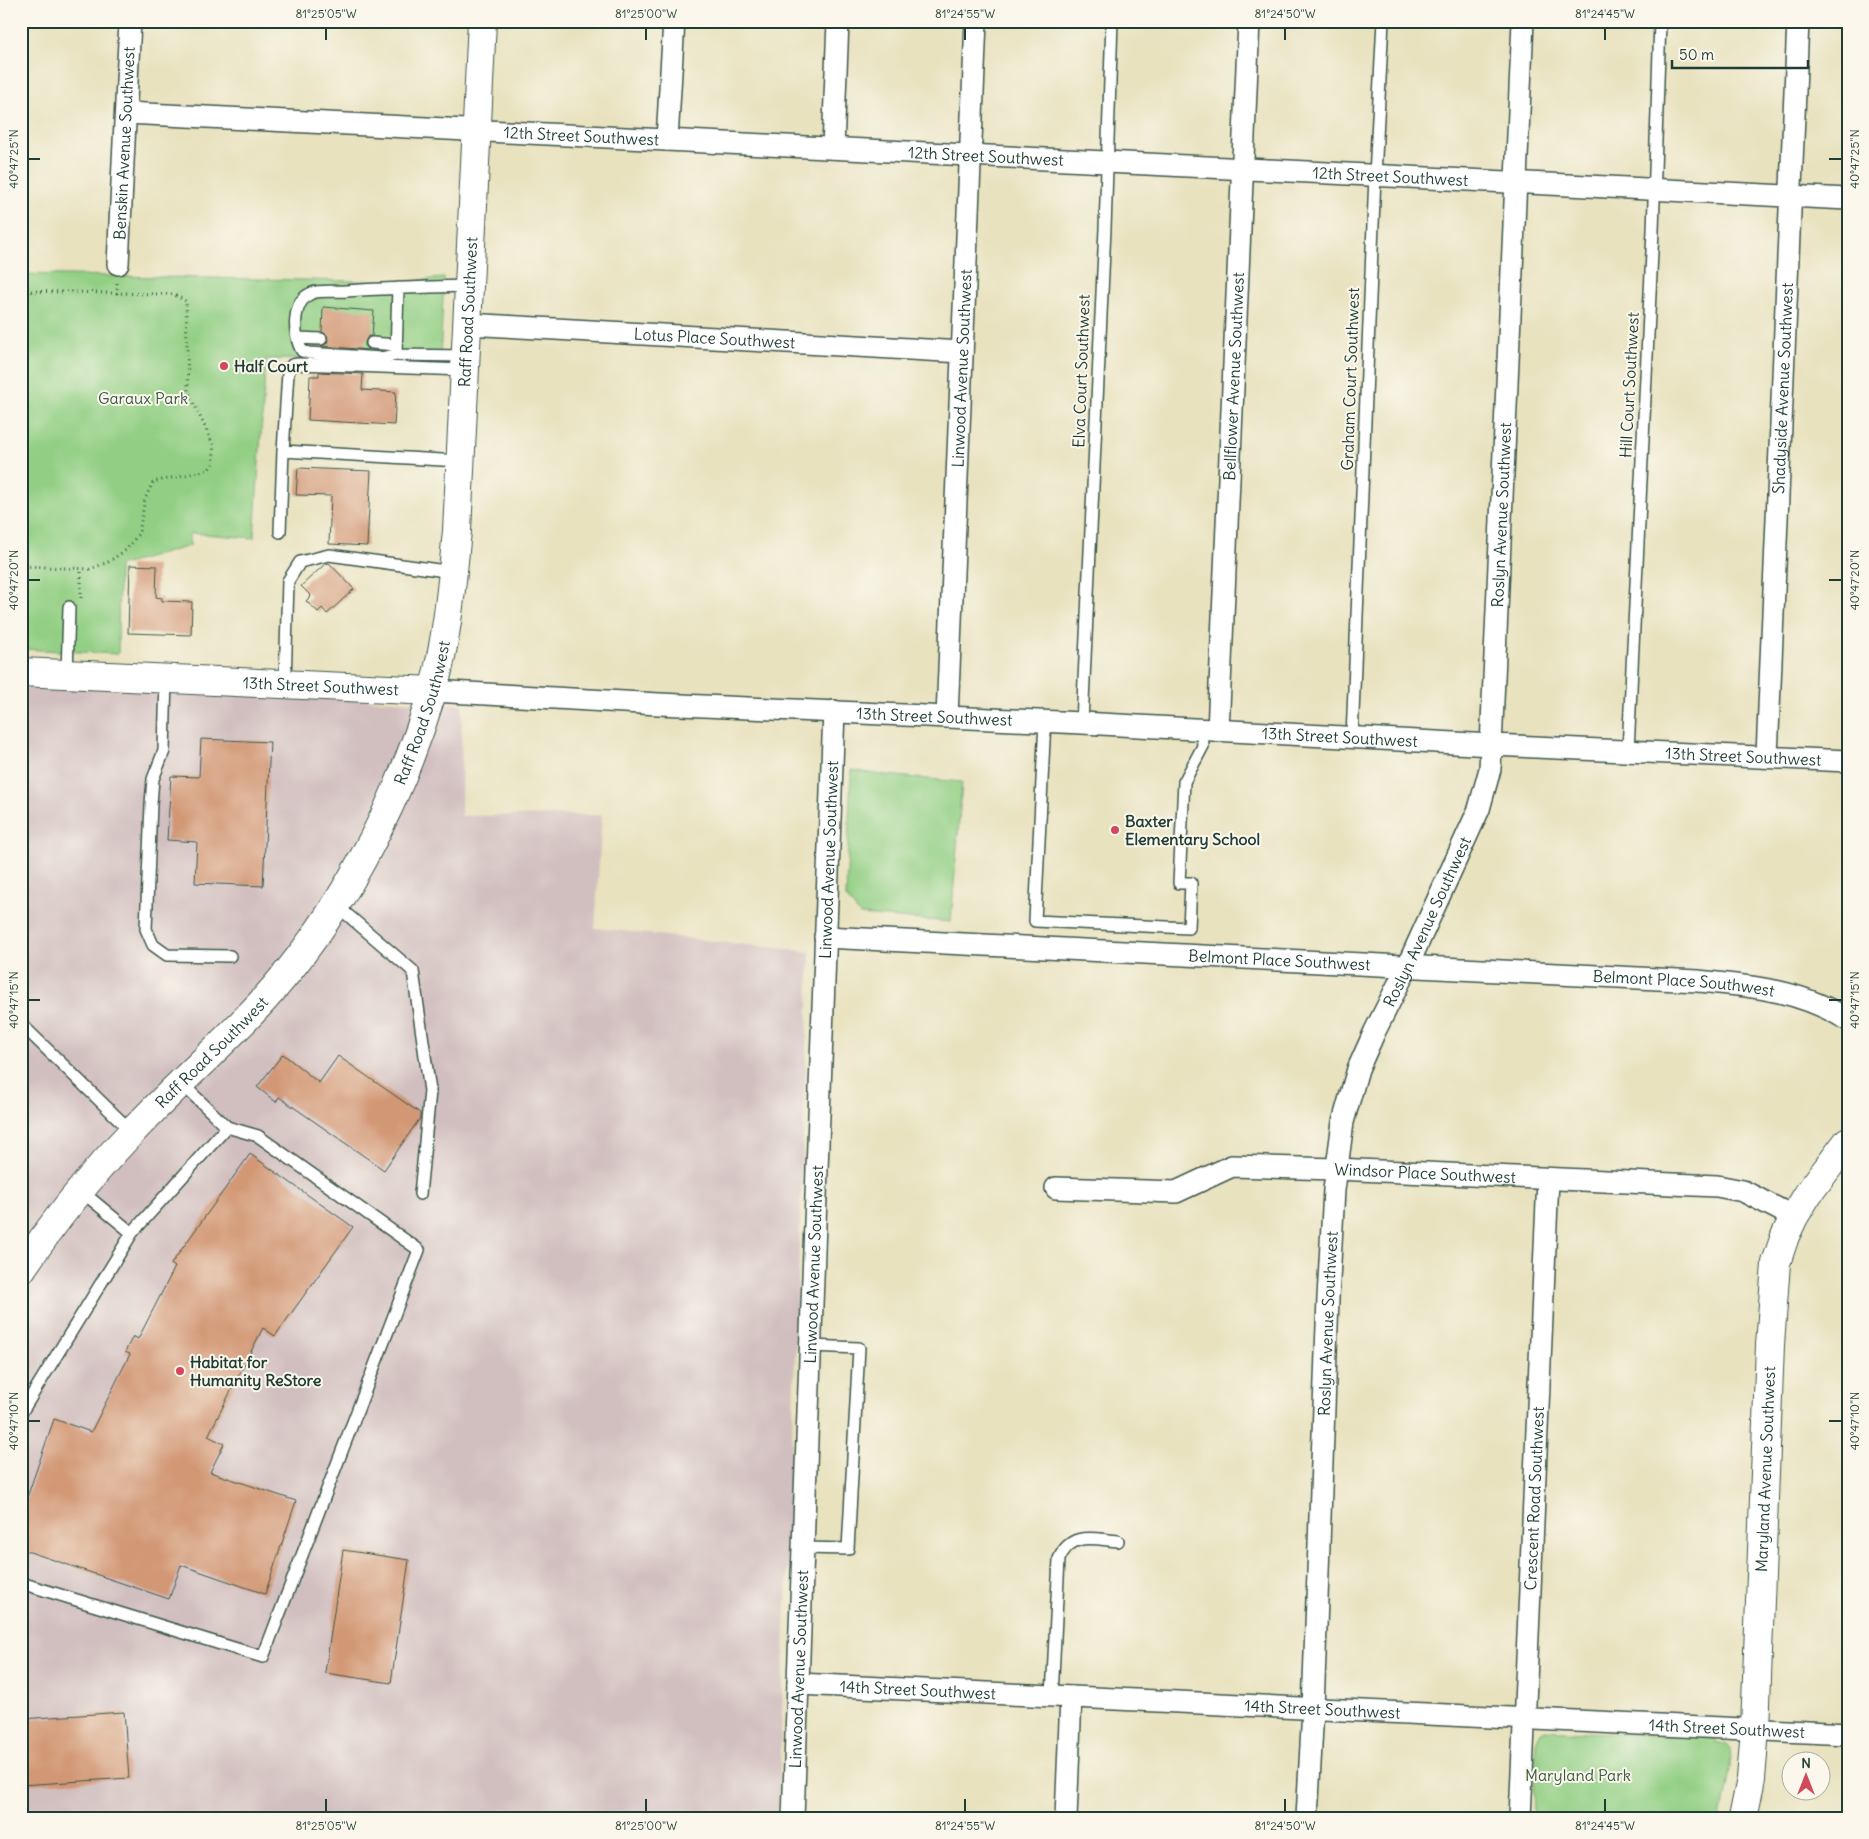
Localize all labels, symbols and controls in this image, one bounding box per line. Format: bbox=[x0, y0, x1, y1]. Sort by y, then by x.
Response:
text: 81°25'05"W bbox=[295, 6, 357, 21]
text: 81°25'00"W bbox=[615, 6, 677, 21]
text: 81°24'55"W bbox=[935, 6, 995, 21]
text: 81°24'50"W bbox=[1254, 6, 1316, 21]
text: 81°24'45"W bbox=[1575, 6, 1635, 21]
scale bar bbox=[1672, 38, 1808, 70]
street label: Benskin Avenue Southwest bbox=[109, 45, 139, 240]
text: 50 m bbox=[1679, 45, 1714, 64]
street label: 12th Street Southwest bbox=[503, 122, 660, 150]
text: 40°47'25"N bbox=[6, 129, 21, 189]
text: 40°47'25"N bbox=[1847, 129, 1862, 189]
street label: 12th Street Southwest bbox=[908, 142, 1065, 170]
street label: 12th Street Southwest bbox=[1312, 162, 1469, 190]
street label: Raff Road Southwest bbox=[454, 236, 481, 388]
street label: Linwood Avenue Southwest bbox=[947, 268, 976, 468]
street label: Bellflower Avenue Southwest bbox=[1219, 271, 1248, 481]
street label: Shadyside Avenue Southwest bbox=[1768, 282, 1797, 494]
street label: Graham Court Southwest bbox=[1337, 286, 1363, 471]
street label: Elva Court Southwest bbox=[1068, 293, 1094, 448]
street label: Hill Court Southwest bbox=[1615, 311, 1643, 458]
street label: Lotus Place Southwest bbox=[633, 323, 796, 353]
place label: Half Court bbox=[234, 356, 308, 376]
marker: Half Court bbox=[218, 360, 230, 372]
park label: Garaux Park bbox=[98, 388, 188, 408]
street label: Roslyn Avenue Southwest bbox=[1487, 421, 1515, 608]
text: 40°47'20"N bbox=[6, 550, 21, 610]
text: 40°47'20"N bbox=[1847, 550, 1862, 610]
street label: Raff Road Southwest bbox=[390, 638, 454, 788]
street label: 13th Street Southwest bbox=[242, 672, 400, 699]
street label: 13th Street Southwest bbox=[856, 703, 1013, 730]
street label: 13th Street Southwest bbox=[1261, 723, 1419, 751]
street label: 13th Street Southwest bbox=[1665, 743, 1822, 770]
street label: Linwood Avenue Southwest bbox=[815, 760, 842, 959]
place label: Baxter Elementary School bbox=[1125, 811, 1260, 850]
marker: Baxter Elementary School bbox=[1109, 824, 1121, 836]
street label: Roslyn Avenue Southwest bbox=[1379, 833, 1475, 1010]
street label: Belmont Place Southwest bbox=[1188, 945, 1372, 975]
street label: Belmont Place Southwest bbox=[1592, 966, 1777, 1001]
text: 40°47'15"N bbox=[6, 971, 21, 1029]
text: 40°47'15"N bbox=[1847, 971, 1862, 1029]
street label: Raff Road Southwest bbox=[151, 992, 272, 1112]
street label: Windsor Place Southwest bbox=[1334, 1159, 1517, 1187]
street label: Linwood Avenue Southwest bbox=[800, 1164, 827, 1364]
street label: Roslyn Avenue Southwest bbox=[1314, 1230, 1342, 1416]
place label: Habitat for Humanity ReStore bbox=[190, 1352, 322, 1391]
marker: Habitat for Humanity ReStore bbox=[174, 1365, 186, 1377]
street label: Maryland Avenue Southwest bbox=[1751, 1365, 1779, 1572]
text: 40°47'10"N bbox=[6, 1392, 21, 1450]
text: 40°47'10"N bbox=[1847, 1392, 1862, 1450]
street label: Crescent Road Southwest bbox=[1520, 1405, 1548, 1591]
street label: Linwood Avenue Southwest bbox=[785, 1569, 812, 1769]
street label: 14th Street Southwest bbox=[839, 1676, 997, 1703]
street label: 14th Street Southwest bbox=[1244, 1695, 1402, 1723]
street label: 14th Street Southwest bbox=[1648, 1715, 1806, 1742]
north arrow bbox=[1782, 1752, 1832, 1802]
text: N bbox=[1801, 1754, 1811, 1772]
park label: Maryland Park bbox=[1525, 1765, 1631, 1785]
text: 81°25'05"W bbox=[295, 1818, 357, 1833]
text: 81°25'00"W bbox=[615, 1818, 677, 1833]
text: 81°24'55"W bbox=[935, 1818, 995, 1833]
text: 81°24'50"W bbox=[1254, 1818, 1316, 1833]
text: 81°24'45"W bbox=[1575, 1818, 1635, 1833]

